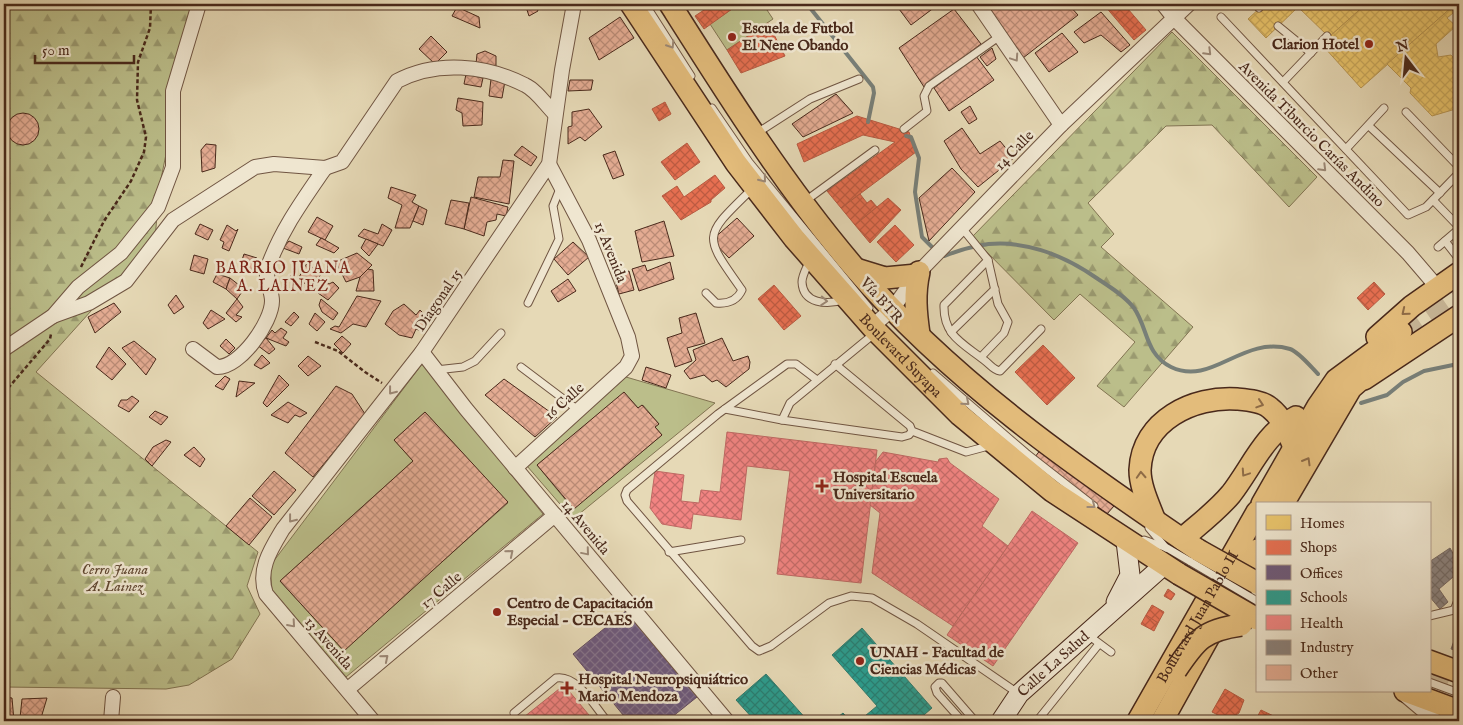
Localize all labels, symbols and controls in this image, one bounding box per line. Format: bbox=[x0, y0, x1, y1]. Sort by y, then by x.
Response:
place label: Escuela de Futbol El Nene Obando bbox=[742, 19, 854, 55]
marker: Escuela de Futbol El Nene Obando bbox=[726, 31, 738, 43]
scale bar bbox=[35, 32, 134, 64]
north arrow bbox=[1380, 32, 1430, 82]
place label: Clarion Hotel bbox=[1272, 35, 1360, 54]
text: N bbox=[1393, 36, 1411, 57]
marker: Clarion Hotel bbox=[1363, 38, 1375, 50]
one-way arrow bbox=[665, 39, 674, 48]
text: 50 m bbox=[42, 41, 70, 60]
one-way arrow bbox=[1202, 47, 1211, 56]
one-way arrow bbox=[1009, 53, 1018, 62]
street label: Avenida Tiburcio Carías Andino bbox=[1234, 57, 1389, 211]
street label: 14 Calle bbox=[991, 126, 1038, 174]
one-way arrow bbox=[1317, 162, 1326, 171]
one-way arrow bbox=[757, 173, 765, 182]
street label: 15 Avenida bbox=[590, 219, 632, 286]
district label: BARRIO JUANA A. LAINEZ bbox=[215, 259, 351, 297]
street label: Diagonal 15 bbox=[411, 265, 467, 335]
street label: Vía BTR bbox=[855, 273, 908, 328]
one-way arrow bbox=[820, 296, 828, 307]
one-way arrow bbox=[1402, 306, 1411, 315]
street label: Boulevard Suyapa bbox=[855, 310, 946, 402]
street label: 16 Calle bbox=[540, 378, 588, 424]
one-way arrow bbox=[389, 385, 397, 394]
one-way arrow bbox=[960, 396, 969, 405]
one-way arrow bbox=[1255, 398, 1263, 408]
one-way arrow bbox=[1301, 458, 1311, 467]
one-way arrow bbox=[1242, 467, 1252, 476]
place label: Hospital Escuela Universitario bbox=[832, 468, 938, 504]
one-way arrow bbox=[1136, 470, 1147, 478]
marker: Hospital Escuela Universitario bbox=[815, 479, 829, 493]
street label: 14 Avenida bbox=[557, 496, 614, 559]
one-way arrow bbox=[1086, 499, 1095, 507]
legend bbox=[1256, 502, 1430, 692]
one-way arrow bbox=[289, 513, 297, 522]
text: Homes bbox=[1300, 514, 1344, 533]
text: Shops bbox=[1300, 538, 1337, 557]
one-way arrow bbox=[580, 547, 589, 556]
street label: Boulevard Juan Pablo II bbox=[1153, 547, 1243, 686]
one-way arrow bbox=[504, 550, 513, 559]
park label: Cerro Juana A. Lainez bbox=[82, 560, 149, 596]
text: Offices bbox=[1300, 564, 1343, 583]
street label: 17 Calle bbox=[417, 568, 466, 613]
text: Schools bbox=[1300, 588, 1348, 607]
place label: Centro de Capacitación Especial - CECAES bbox=[507, 594, 653, 630]
marker: Centro de Capacitación Especial - CECAES bbox=[491, 606, 503, 618]
street label: 13 Avenida bbox=[300, 613, 357, 674]
text: Health bbox=[1300, 614, 1343, 633]
one-way arrow bbox=[286, 618, 295, 627]
street label: Calle La Salud bbox=[1013, 626, 1094, 701]
text: Industry bbox=[1300, 638, 1354, 657]
place label: UNAH - Facultad de Ciencias Médicas bbox=[869, 643, 1004, 679]
one-way arrow bbox=[380, 654, 389, 663]
marker: UNAH - Facultad de Ciencias Médicas bbox=[854, 655, 866, 667]
text: Other bbox=[1300, 664, 1338, 683]
place label: Hospital Neuropsiquiátrico Mario Mendoza bbox=[578, 670, 748, 706]
marker: Hospital Neuropsiquiátrico Mario Mendoza bbox=[560, 681, 574, 695]

